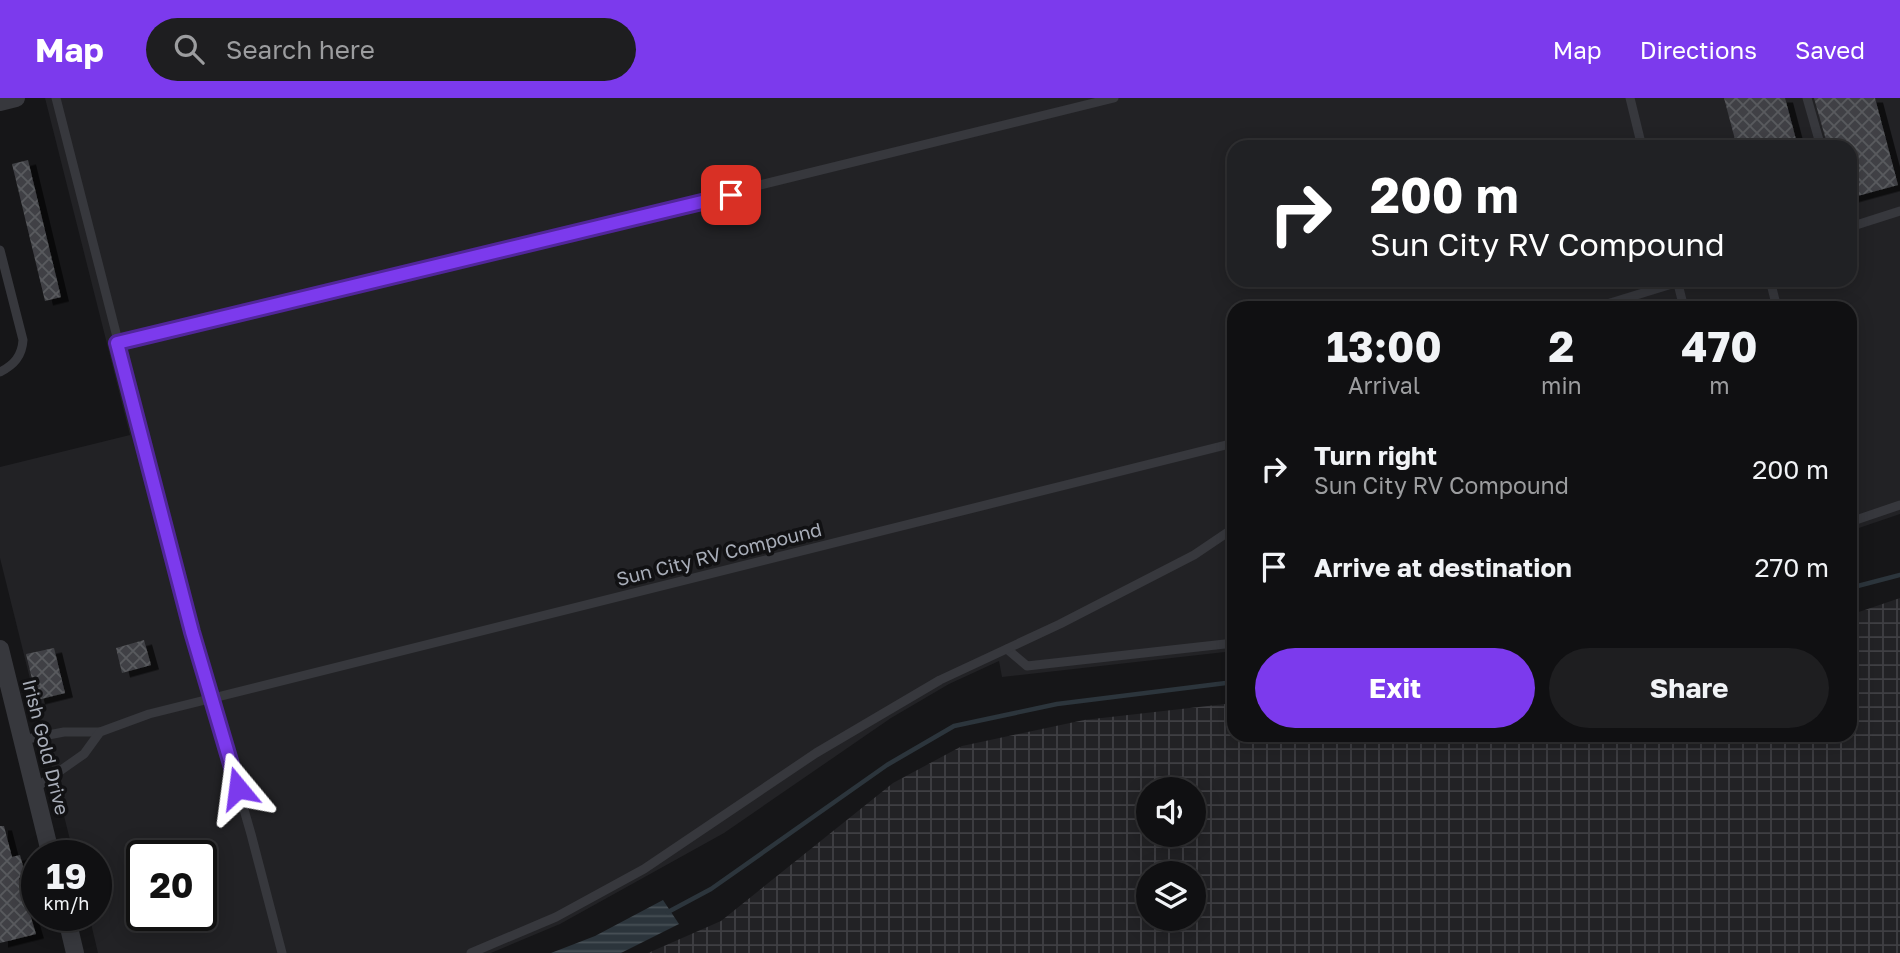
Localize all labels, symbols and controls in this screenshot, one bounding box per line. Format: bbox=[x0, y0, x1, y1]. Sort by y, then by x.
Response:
search box bbox=[146, 18, 636, 81]
text: Map bbox=[35, 30, 104, 69]
icon: search bbox=[170, 30, 208, 68]
text: Search here bbox=[226, 34, 375, 65]
text: Map bbox=[1553, 35, 1602, 64]
text: Directions bbox=[1640, 35, 1757, 64]
text: Saved bbox=[1795, 35, 1865, 64]
pin bbox=[701, 165, 761, 225]
text: 200 m bbox=[1370, 165, 1519, 224]
icon: right bbox=[1255, 168, 1346, 259]
icon: arrive bbox=[712, 176, 750, 214]
text: Sun City RV Compound bbox=[1370, 225, 1725, 263]
text: 13:00 bbox=[1326, 321, 1442, 371]
text: 2 bbox=[1549, 321, 1574, 371]
text: 470 bbox=[1681, 321, 1758, 371]
text: Arrival bbox=[1348, 371, 1420, 399]
text: min bbox=[1541, 371, 1582, 399]
text: m bbox=[1709, 371, 1730, 399]
text: Turn right bbox=[1314, 440, 1437, 471]
icon: right bbox=[1255, 450, 1293, 488]
text: 200 m bbox=[1752, 454, 1829, 485]
text: Sun City RV Compound bbox=[1314, 471, 1569, 499]
street label: Sun City RV Compound bbox=[614, 517, 824, 590]
icon: arrive bbox=[1255, 548, 1293, 586]
text: Arrive at destination bbox=[1314, 552, 1572, 583]
text: 270 m bbox=[1755, 552, 1829, 583]
button: Exit bbox=[1255, 648, 1535, 728]
button: Share bbox=[1549, 648, 1829, 728]
street label: Irish Gold Drive bbox=[18, 677, 74, 817]
position arrow bbox=[201, 751, 275, 825]
map controls bbox=[1136, 777, 1206, 931]
button: sound bbox=[1136, 777, 1206, 847]
speed limit sign: 20 bbox=[126, 840, 217, 931]
text: 19 bbox=[46, 855, 87, 897]
button: layers bbox=[1136, 861, 1206, 931]
text: km/h bbox=[44, 892, 89, 914]

